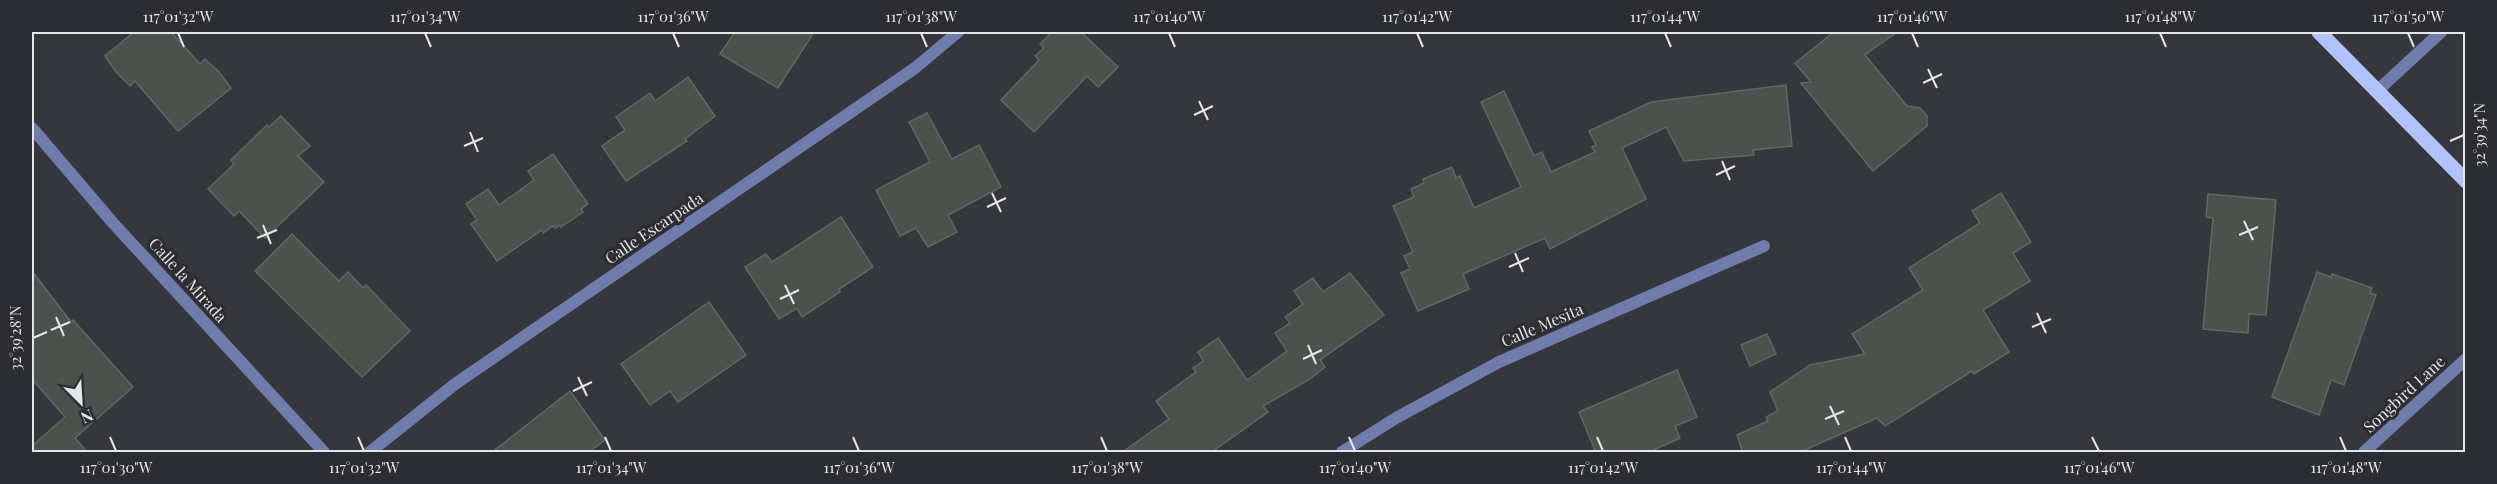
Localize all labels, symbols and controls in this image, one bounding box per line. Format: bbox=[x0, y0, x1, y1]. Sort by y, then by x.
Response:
text: 117°01'32"W bbox=[143, 6, 214, 26]
text: 117°01'34"W bbox=[390, 6, 461, 26]
text: 117°01'36"W bbox=[637, 6, 709, 26]
text: 117°01'38"W bbox=[885, 6, 957, 26]
text: 117°01'40"W bbox=[1133, 6, 1205, 26]
text: 117°01'42"W bbox=[1382, 6, 1453, 26]
text: 117°01'44"W bbox=[1630, 6, 1701, 26]
text: 117°01'46"W bbox=[1877, 6, 1948, 26]
text: 117°01'48"W bbox=[2125, 6, 2196, 26]
text: 117°01'50"W bbox=[2372, 6, 2444, 26]
text: 32°39'34"N bbox=[2469, 103, 2489, 167]
street label: Calle Escarpada bbox=[600, 187, 707, 268]
street label: Calle la Mirada bbox=[145, 233, 232, 326]
street label: Calle Mesita bbox=[1498, 298, 1586, 351]
text: 32°39'28"N bbox=[5, 305, 25, 371]
street label: Songbird Lane bbox=[2358, 350, 2449, 437]
north arrow bbox=[51, 373, 111, 433]
text: N bbox=[77, 405, 97, 429]
text: 117°01'30"W bbox=[80, 457, 153, 477]
text: 117°01'32"W bbox=[329, 457, 400, 477]
text: 117°01'34"W bbox=[576, 457, 647, 477]
text: 117°01'36"W bbox=[823, 457, 895, 477]
text: 117°01'38"W bbox=[1071, 457, 1143, 477]
text: 117°01'40"W bbox=[1319, 457, 1391, 477]
text: 117°01'42"W bbox=[1568, 457, 1639, 477]
text: 117°01'44"W bbox=[1816, 457, 1887, 477]
text: 117°01'46"W bbox=[2064, 457, 2135, 477]
text: 117°01'48"W bbox=[2311, 457, 2382, 477]

